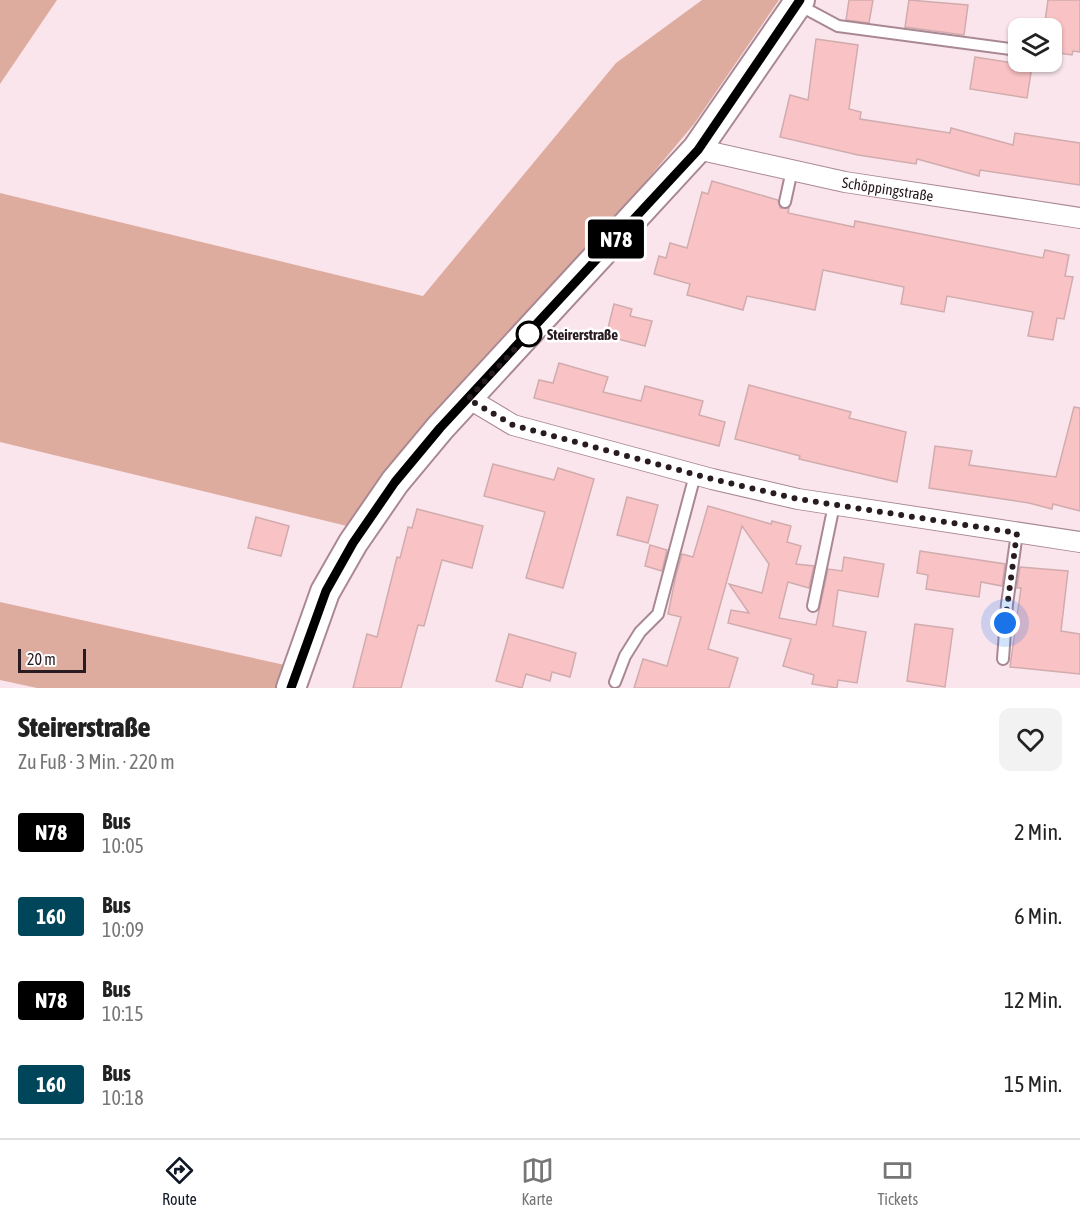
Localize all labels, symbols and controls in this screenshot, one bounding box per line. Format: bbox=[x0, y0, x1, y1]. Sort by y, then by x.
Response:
map controls bbox=[1008, 18, 1062, 72]
button: layers bbox=[1008, 18, 1062, 72]
street label: Schöppingstraße bbox=[841, 173, 935, 204]
line badge: N78 bbox=[582, 220, 650, 258]
text: N78 bbox=[600, 227, 632, 251]
marker: Steirerstraße bbox=[516, 321, 542, 347]
place label: Steirerstraße bbox=[547, 326, 618, 343]
your location bbox=[990, 608, 1020, 638]
scale bar bbox=[18, 646, 86, 674]
text: 20 m bbox=[27, 650, 56, 668]
button: heart bbox=[999, 708, 1062, 771]
text: Steirerstraße bbox=[18, 711, 150, 743]
text: Zu Fuß · 3 Min. · 220 m bbox=[18, 750, 175, 773]
text: Bus bbox=[102, 808, 131, 834]
text: 2 Min. bbox=[1014, 819, 1062, 845]
text: N78 bbox=[35, 820, 67, 844]
text: 10:05 bbox=[102, 834, 144, 857]
text: Bus bbox=[102, 892, 131, 918]
text: 6 Min. bbox=[1014, 903, 1062, 929]
text: 160 bbox=[36, 904, 66, 928]
text: 10:09 bbox=[102, 918, 144, 941]
text: Bus bbox=[102, 976, 131, 1002]
text: 12 Min. bbox=[1004, 987, 1062, 1013]
text: N78 bbox=[35, 988, 67, 1012]
text: 10:15 bbox=[102, 1002, 144, 1025]
text: Bus bbox=[102, 1060, 131, 1086]
text: 15 Min. bbox=[1004, 1071, 1062, 1097]
text: 160 bbox=[36, 1072, 66, 1096]
text: 10:18 bbox=[102, 1086, 144, 1109]
tab: Route bbox=[162, 1154, 197, 1208]
tab: Karte bbox=[521, 1154, 554, 1208]
tab: Tickets bbox=[878, 1154, 918, 1208]

